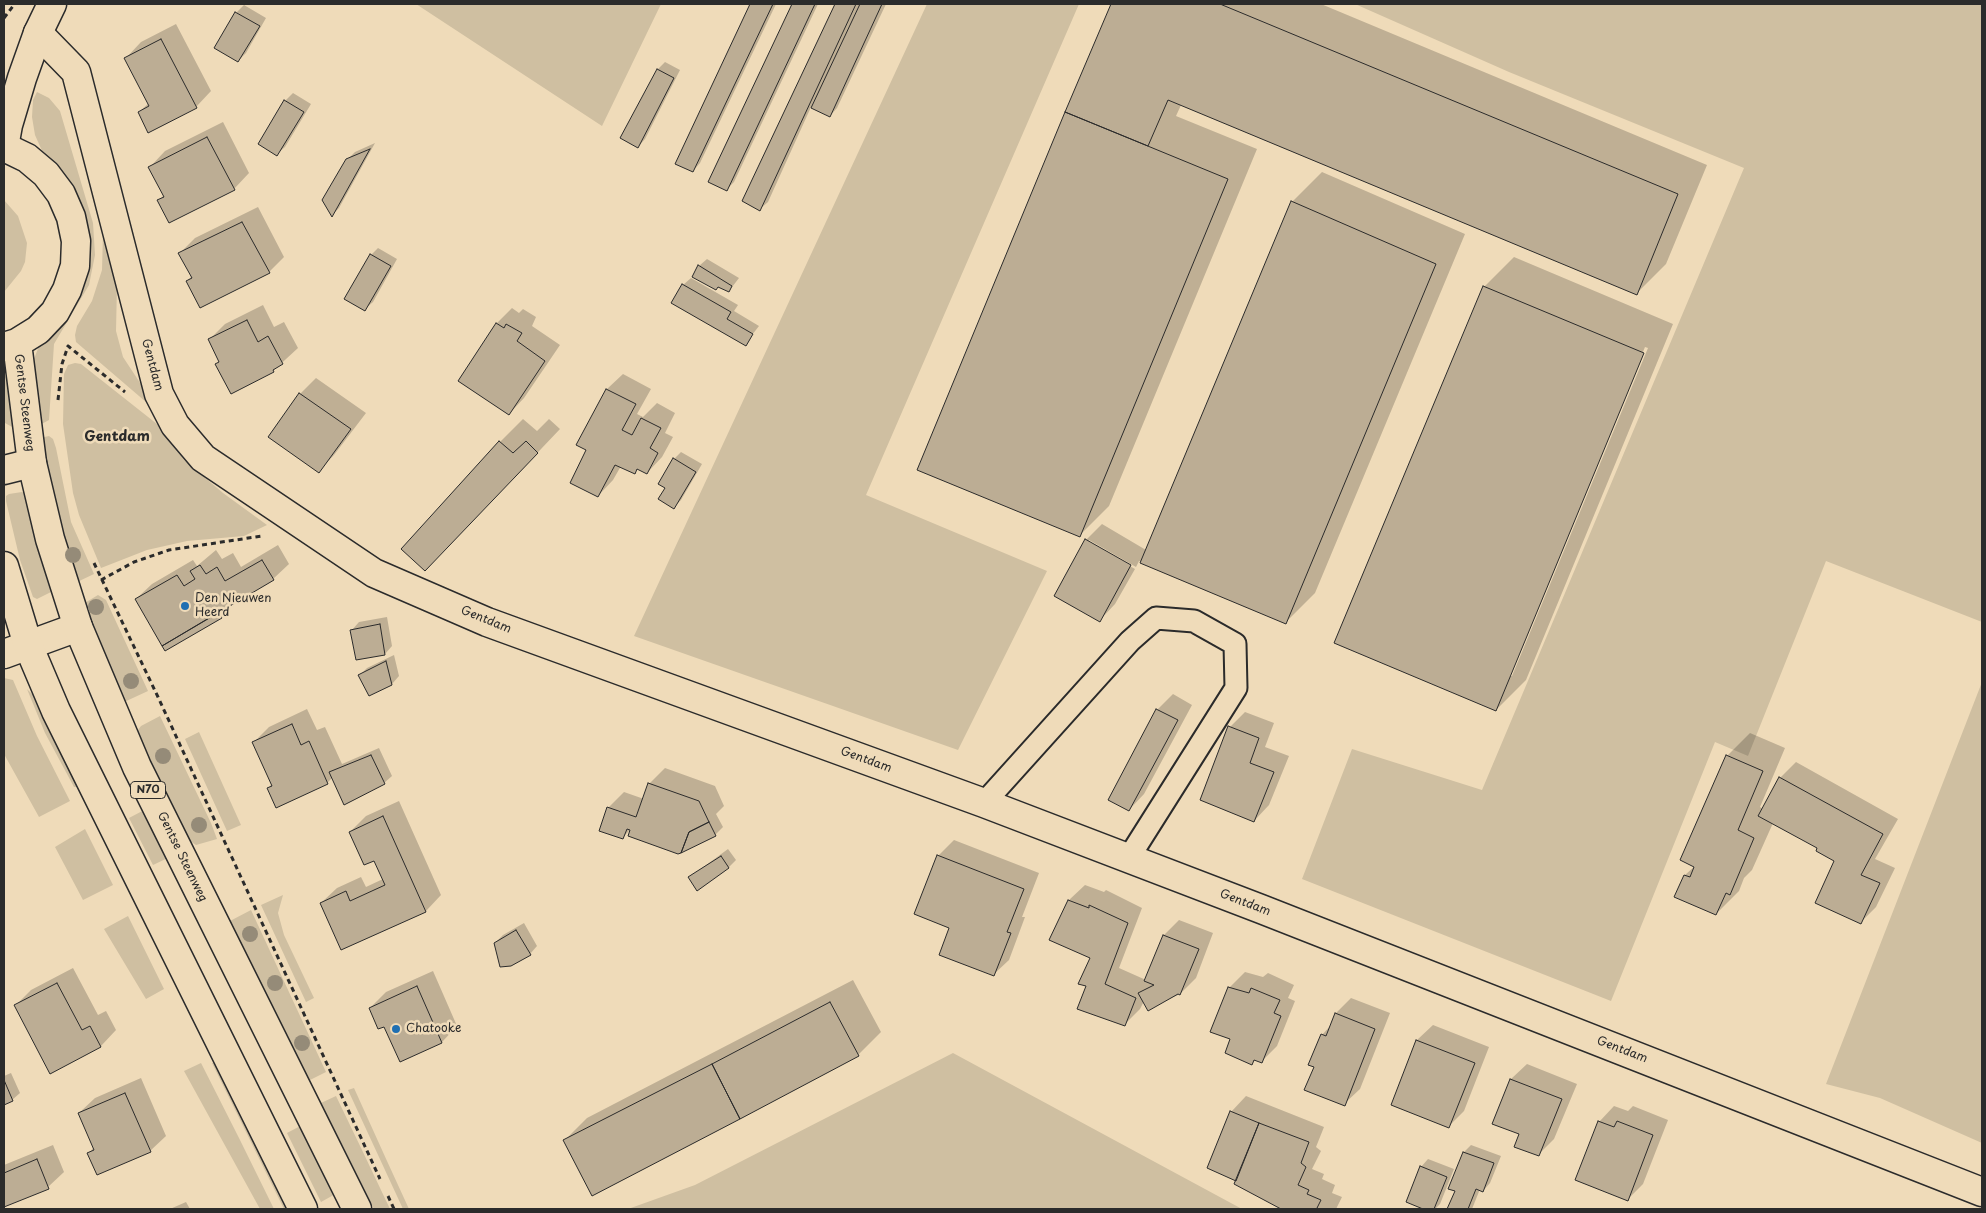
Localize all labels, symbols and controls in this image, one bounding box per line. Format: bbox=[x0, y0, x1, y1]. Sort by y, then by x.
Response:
street label: Gentdam bbox=[138, 337, 166, 393]
street label: Gentse Steenweg bbox=[11, 353, 37, 453]
district label: Gentdam bbox=[84, 429, 150, 445]
place label: Den Nieuwen Heerd bbox=[195, 592, 271, 620]
marker: Den Nieuwen Heerd bbox=[179, 600, 191, 612]
street label: Gentdam bbox=[459, 603, 513, 637]
street label: Gentdam bbox=[838, 744, 894, 776]
road number: N70 bbox=[130, 782, 166, 798]
street label: Gentse Steenweg bbox=[154, 810, 210, 904]
street label: Gentdam bbox=[1218, 887, 1272, 919]
place label: Chatooke bbox=[406, 1022, 461, 1036]
marker: Chatooke bbox=[390, 1023, 402, 1035]
street label: Gentdam bbox=[1595, 1034, 1649, 1066]

